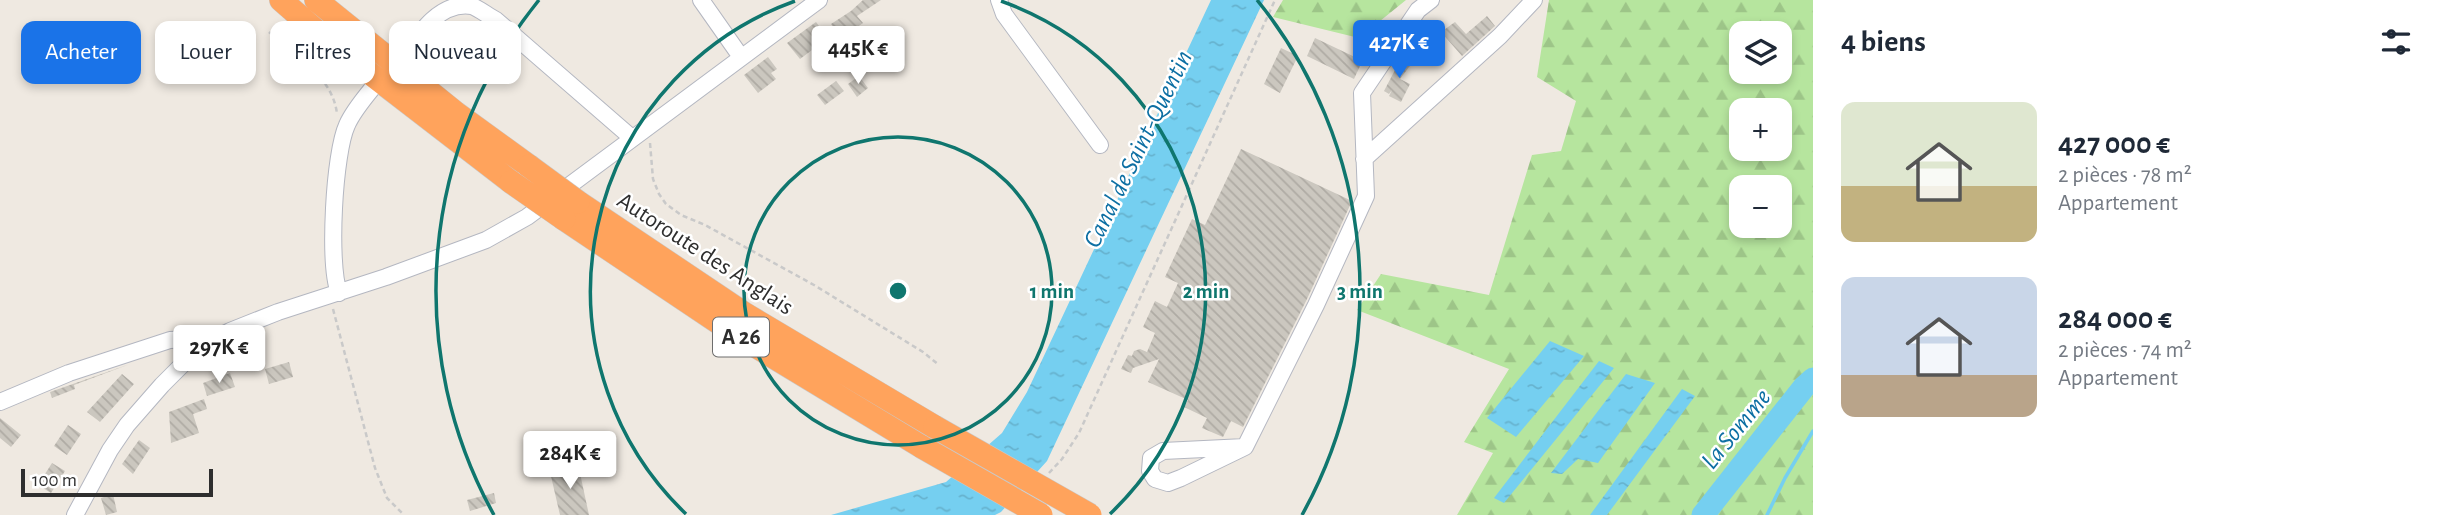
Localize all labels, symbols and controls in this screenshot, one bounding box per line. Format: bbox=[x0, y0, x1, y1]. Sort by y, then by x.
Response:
pin: 427K € bbox=[1342, 20, 1456, 80]
chip: Acheter bbox=[21, 21, 141, 84]
chip: Louer bbox=[155, 21, 256, 84]
chip: Filtres bbox=[270, 21, 375, 84]
chip: Nouveau bbox=[389, 21, 521, 84]
map controls bbox=[1729, 21, 1792, 238]
button: layers bbox=[1729, 21, 1792, 84]
icon: filters bbox=[2377, 23, 2415, 61]
pin: 445K € bbox=[801, 27, 915, 86]
text: 4 biens bbox=[1841, 27, 1926, 57]
text: 427K € bbox=[1369, 31, 1429, 54]
text: 445K € bbox=[828, 37, 888, 60]
water label: Canal de Saint-Quentin bbox=[1079, 46, 1197, 252]
button: + bbox=[1729, 98, 1792, 161]
text: 427 000 € bbox=[2058, 129, 2170, 159]
icon: home bbox=[1897, 130, 1981, 214]
text: 2 pièces · 78 m² bbox=[2058, 164, 2192, 187]
button: − bbox=[1729, 175, 1792, 238]
street label: Autoroute des Anglais bbox=[613, 188, 797, 320]
text: Appartement bbox=[2058, 192, 2178, 215]
centre of rings bbox=[886, 279, 910, 303]
text: 1 min bbox=[1030, 281, 1074, 302]
text: 2 min bbox=[1183, 281, 1229, 302]
text: 3 min bbox=[1337, 281, 1383, 302]
text: 284 000 € bbox=[2058, 304, 2172, 334]
icon: home bbox=[1897, 305, 1981, 389]
road number: A 26 bbox=[713, 318, 769, 356]
pin: 297K € bbox=[162, 326, 276, 385]
text: 297K € bbox=[189, 336, 249, 359]
text: 2 pièces · 74 m² bbox=[2058, 339, 2192, 362]
text: Appartement bbox=[2058, 367, 2178, 390]
water label: La Somme bbox=[1696, 384, 1776, 474]
pin: 284K € bbox=[513, 432, 627, 491]
text: 284K € bbox=[539, 442, 601, 465]
scale bar bbox=[21, 466, 214, 498]
text: 100 m bbox=[32, 471, 77, 490]

